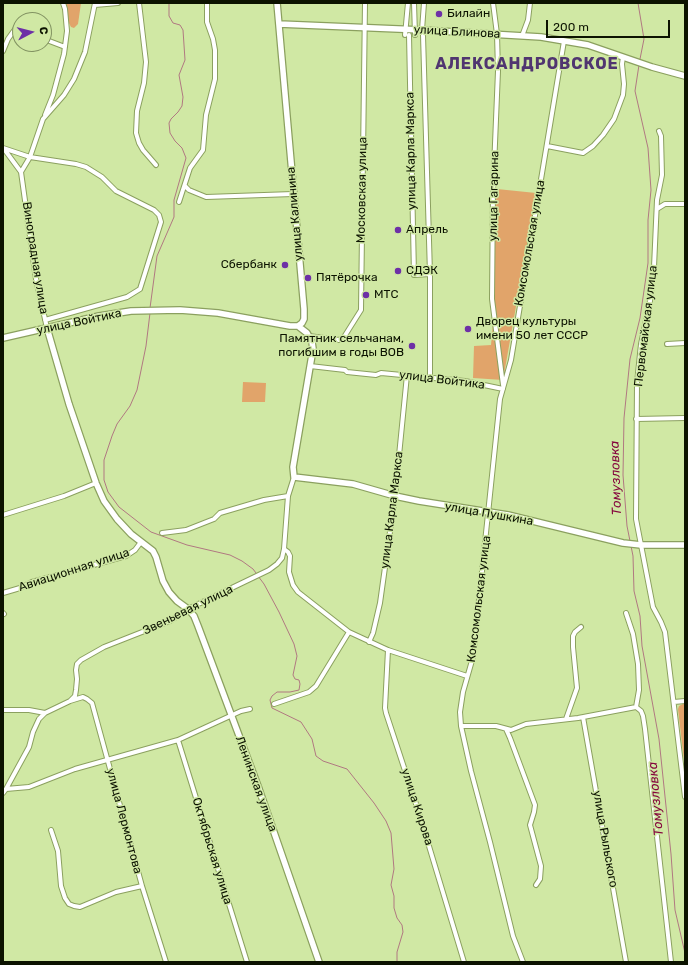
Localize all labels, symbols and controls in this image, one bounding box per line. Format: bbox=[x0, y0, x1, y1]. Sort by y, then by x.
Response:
place label: Билайн bbox=[447, 7, 490, 21]
marker: Билайн bbox=[434, 9, 444, 19]
north arrow bbox=[12, 12, 52, 52]
scale bar bbox=[548, 12, 672, 38]
text: 200 m bbox=[553, 20, 589, 34]
street label: улица Блинова bbox=[413, 23, 501, 41]
text: С bbox=[36, 26, 50, 35]
district label: АЛЕКСАНДРОВСКОЕ bbox=[435, 54, 619, 74]
street label: улица Карла Маркса bbox=[403, 92, 419, 210]
street label: Московская улица bbox=[354, 137, 370, 243]
street label: улица Гагарина bbox=[486, 151, 502, 241]
street label: улица Калинина bbox=[284, 166, 306, 262]
street label: Комсомольская улица bbox=[512, 179, 548, 307]
street label: Виноградная улица bbox=[19, 201, 51, 315]
place label: Апрель bbox=[406, 223, 448, 237]
marker: Апрель bbox=[393, 225, 403, 235]
place label: Сбербанк bbox=[221, 258, 277, 272]
marker: Сбербанк bbox=[280, 260, 290, 270]
place label: СДЭК bbox=[406, 264, 438, 278]
street label: Первомайская улица bbox=[631, 265, 661, 387]
marker: СДЭК bbox=[393, 266, 403, 276]
place label: Пятёрочка bbox=[316, 271, 378, 285]
marker: Пятёрочка bbox=[303, 273, 313, 283]
place label: МТС bbox=[374, 288, 398, 302]
marker: МТС bbox=[361, 290, 371, 300]
street label: улица Войтика bbox=[35, 306, 123, 338]
place label: Дворец культуры имени 50 лет СССР bbox=[476, 315, 588, 343]
marker: Дворец культуры имени 50 лет СССР bbox=[463, 324, 473, 334]
place label: Памятник сельчанам, погибшим в годы ВОВ bbox=[278, 332, 404, 360]
marker: Памятник сельчанам, погибшим в годы ВОВ bbox=[407, 341, 417, 351]
street label: улица Войтика bbox=[398, 368, 486, 392]
water label: Томузловка bbox=[607, 440, 625, 516]
street label: улица Карла Маркса bbox=[378, 451, 406, 569]
street label: улица Пушкина bbox=[444, 499, 534, 529]
street label: Комсомольская улица bbox=[464, 535, 494, 663]
street label: Авиационная улица bbox=[17, 545, 131, 595]
street label: Звеньевая улица bbox=[141, 582, 235, 638]
street label: Ленинская улица bbox=[232, 734, 280, 834]
water label: Томузловка bbox=[645, 761, 667, 837]
street label: улица Лермонтова bbox=[103, 767, 145, 875]
street label: улица Кирова bbox=[398, 767, 436, 847]
street label: улица Рыльского bbox=[589, 789, 621, 889]
street label: Октябрьская улица bbox=[189, 796, 235, 906]

